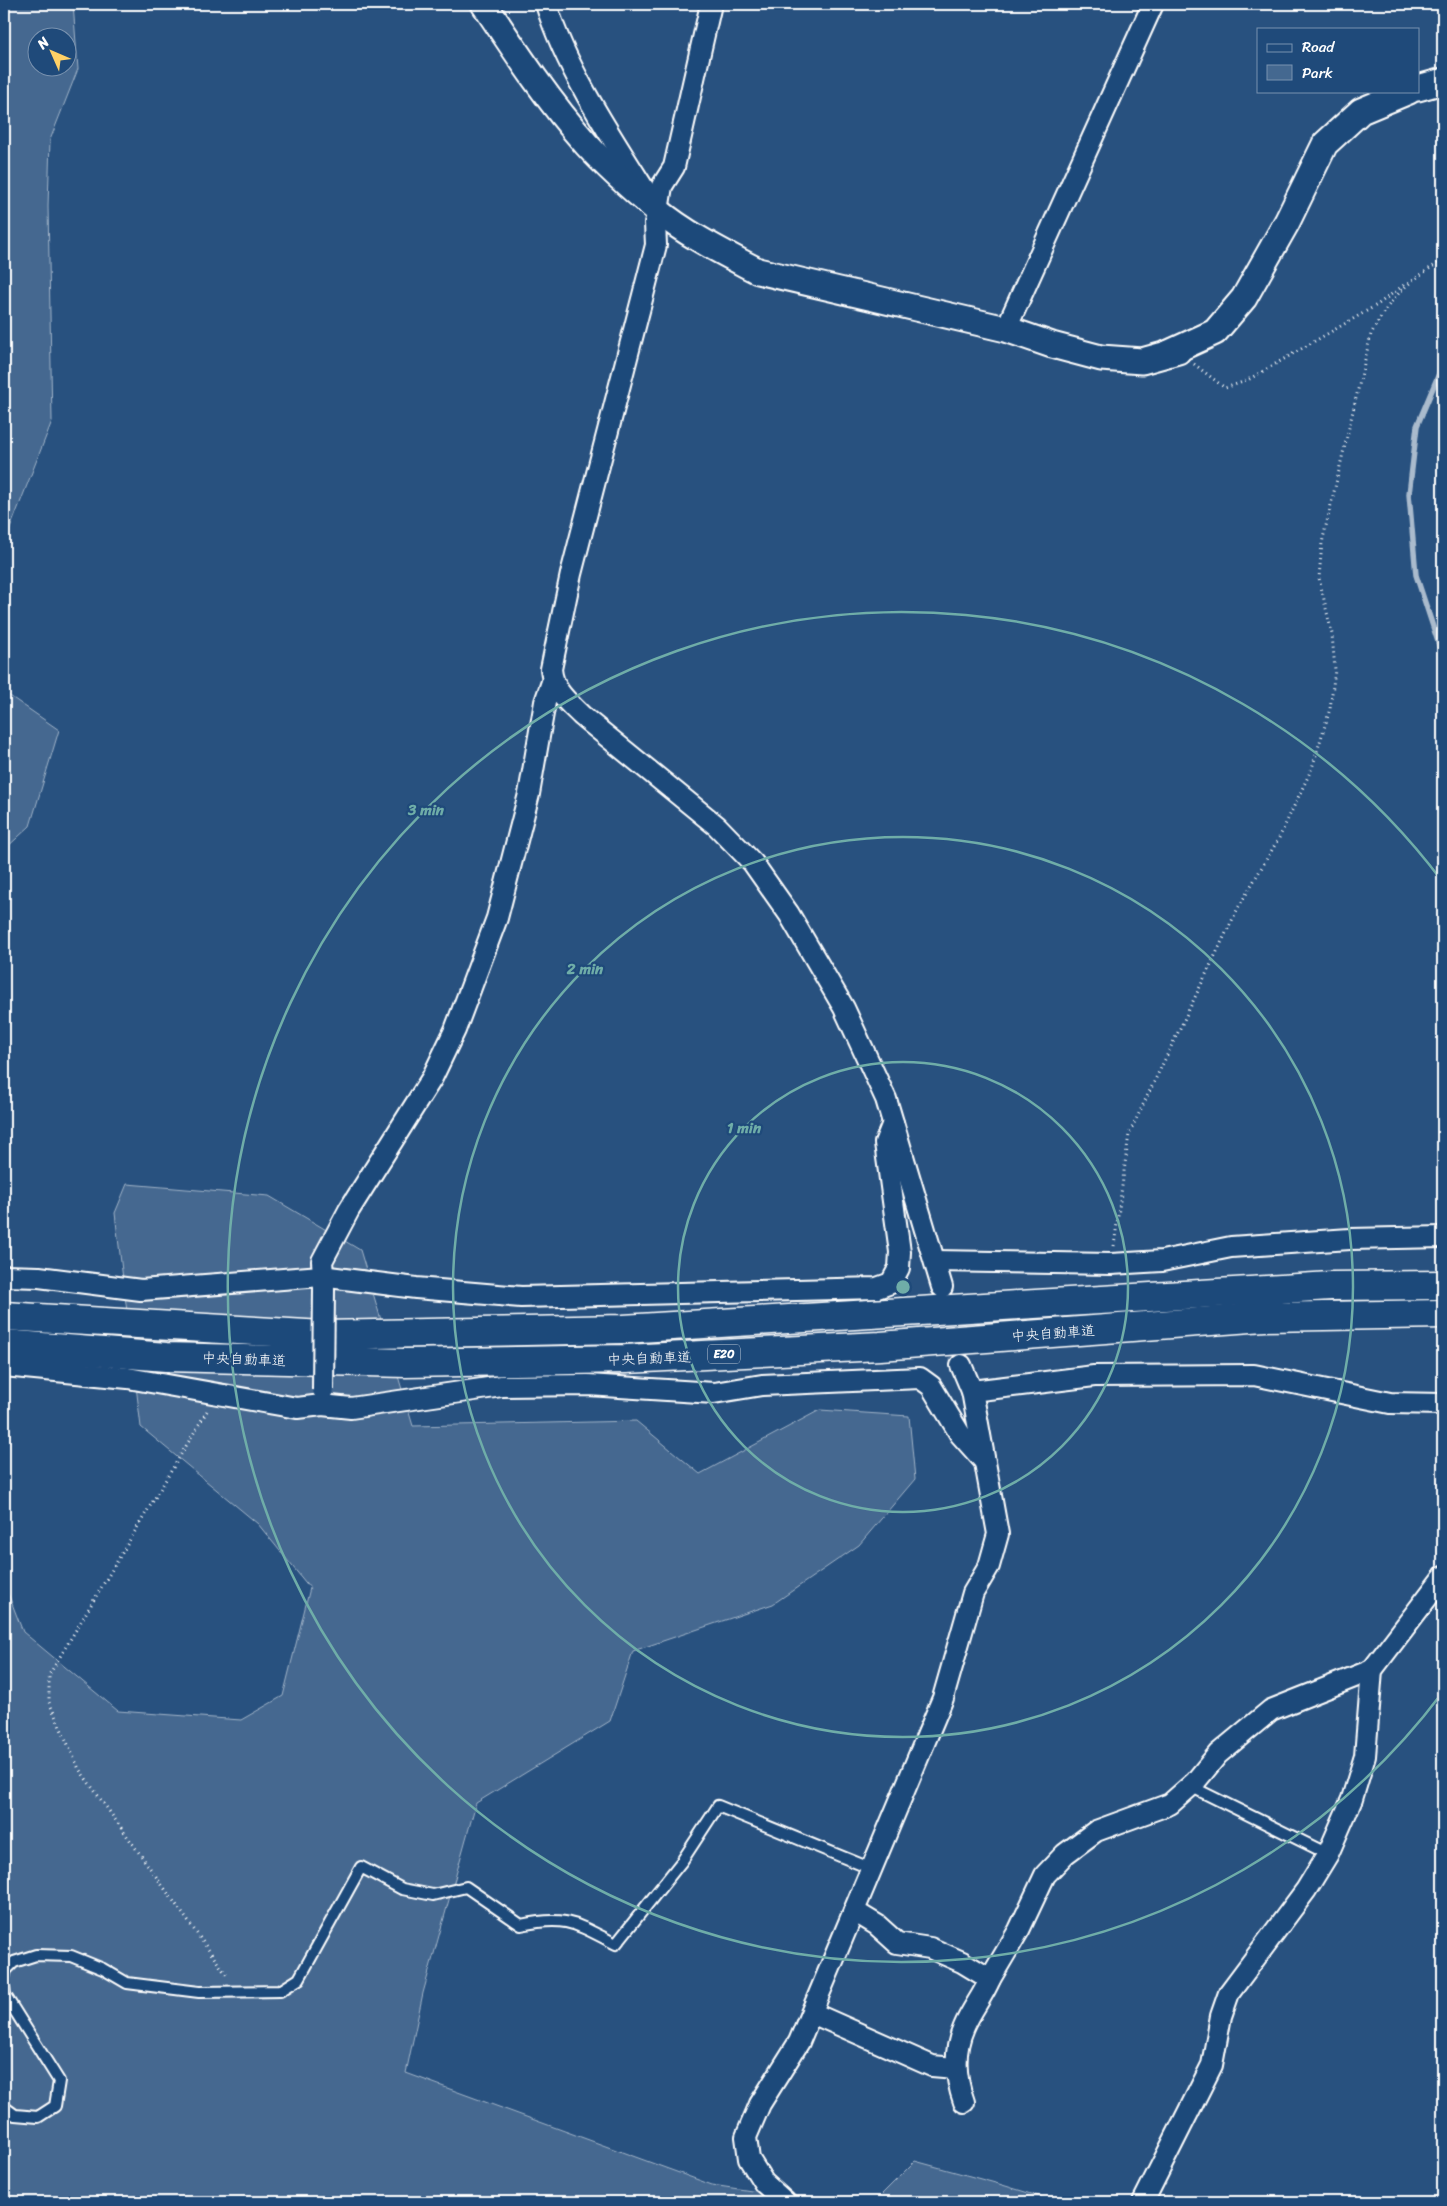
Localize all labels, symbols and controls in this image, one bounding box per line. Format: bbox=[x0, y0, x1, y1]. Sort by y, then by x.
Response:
north arrow bbox=[28, 28, 78, 78]
legend bbox=[1257, 28, 1420, 92]
text: N bbox=[30, 31, 56, 56]
text: Road bbox=[1302, 34, 1335, 60]
text: Park bbox=[1302, 60, 1333, 86]
text: 3 min bbox=[407, 797, 445, 823]
text: 2 min bbox=[566, 956, 604, 982]
text: 1 min bbox=[727, 1115, 762, 1141]
centre of rings bbox=[894, 1278, 912, 1296]
street label: 中央自動車道 bbox=[1010, 1318, 1096, 1349]
street label: 中央自動車道 bbox=[607, 1345, 691, 1372]
road number: E20 bbox=[708, 1345, 740, 1364]
street label: 中央自動車道 bbox=[202, 1346, 286, 1373]

